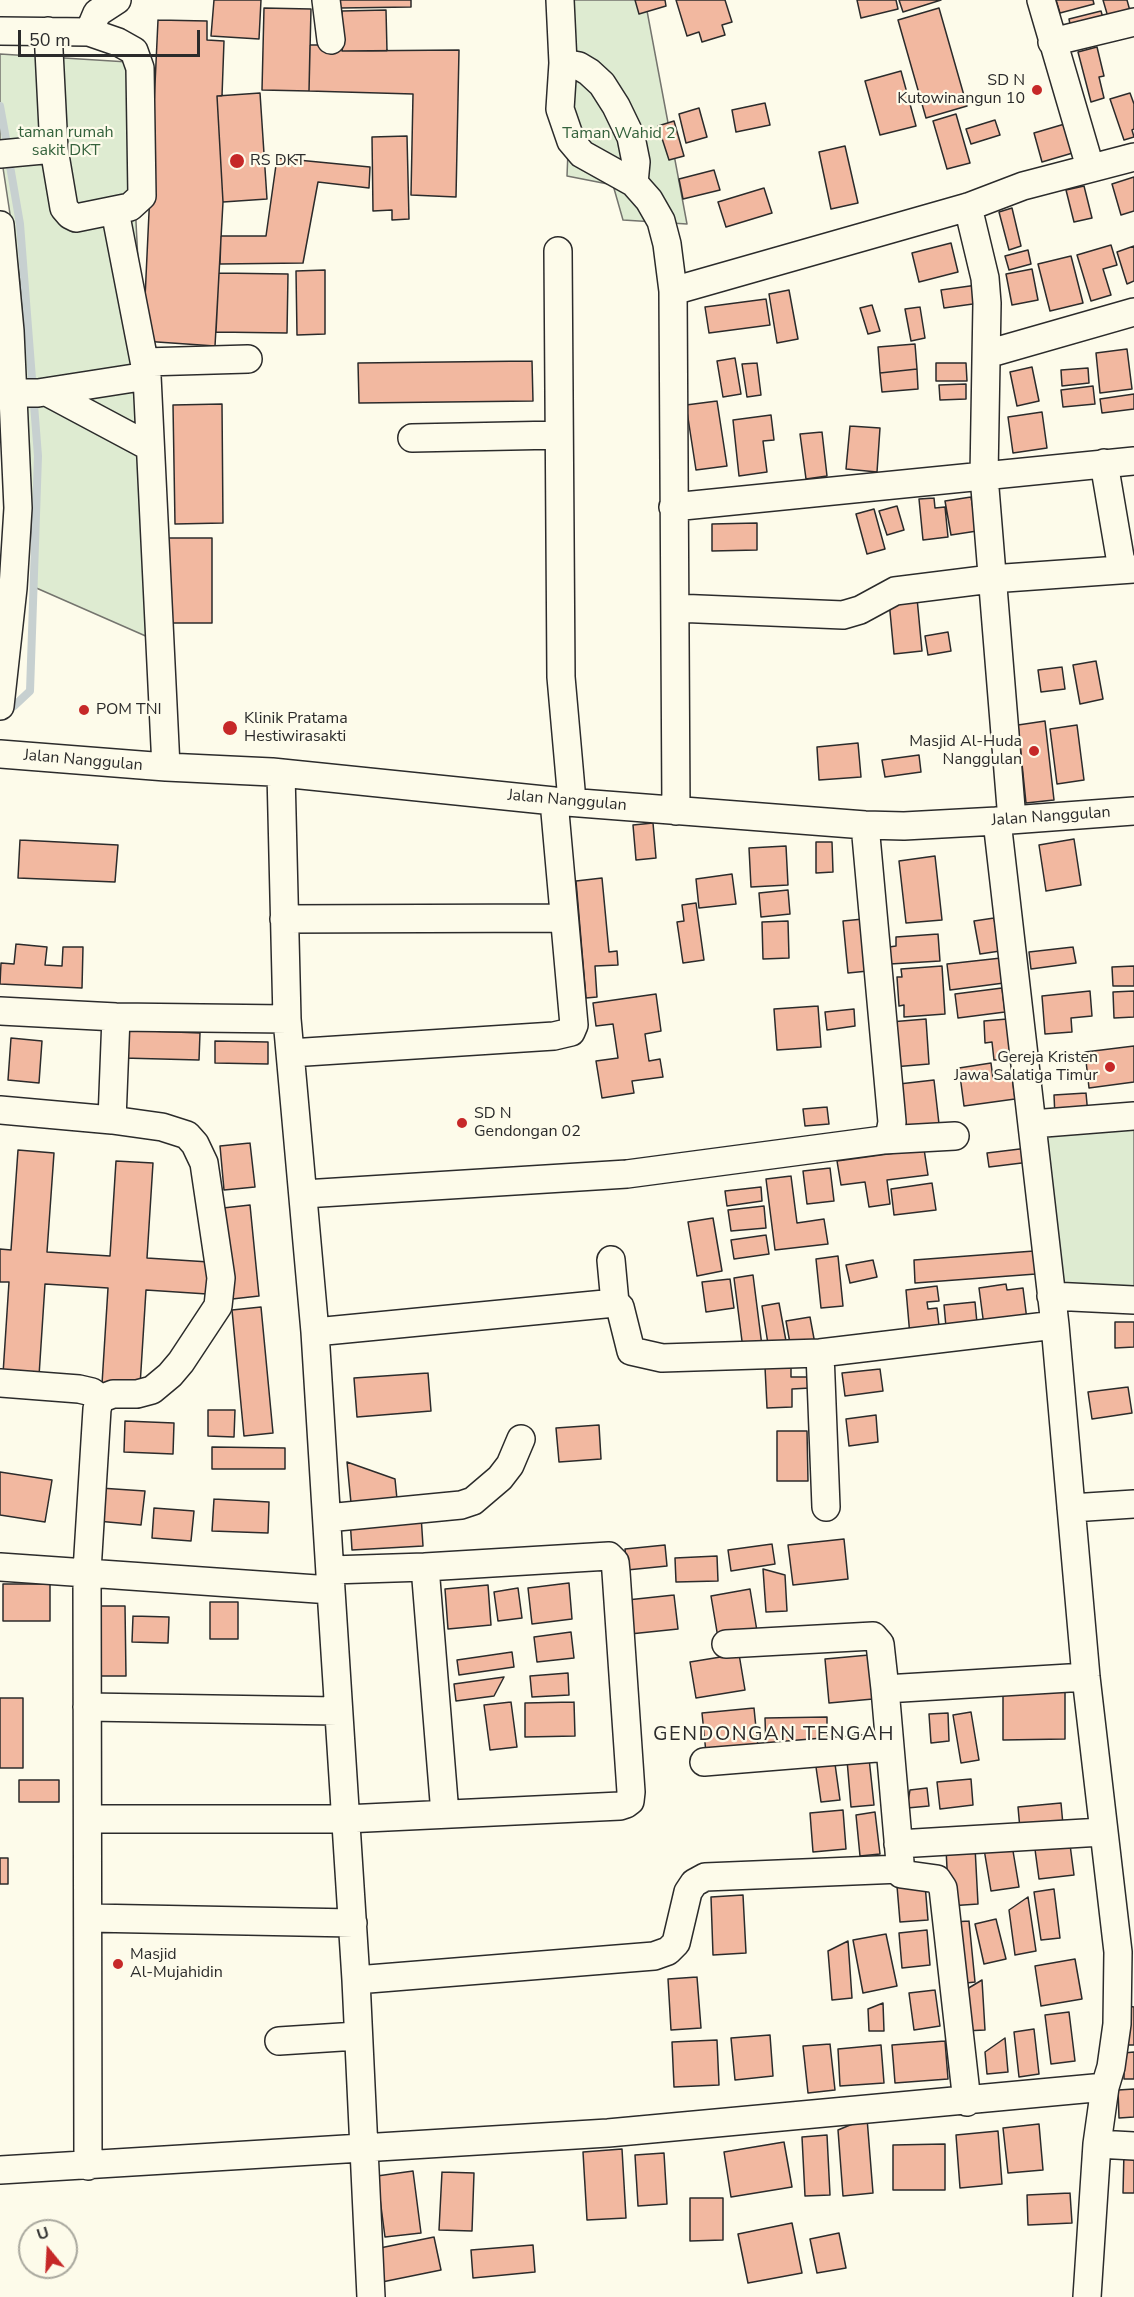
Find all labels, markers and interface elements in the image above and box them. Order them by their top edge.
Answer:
scale bar [21,18,202,56]
text: 50 m [29,28,71,52]
place label: SD N Kutowinangun 10 [897,71,1025,109]
marker: SD N Kutowinangun 10 [1030,83,1044,97]
park label: taman rumah sakit DKT [18,123,114,161]
park label: Taman Wahid 2 [562,124,676,144]
place label: RS DKT [250,151,306,171]
marker: RS DKT [228,152,246,170]
place label: POM TNI [96,700,162,720]
marker: POM TNI [77,703,91,717]
place label: Klinik Pratama Hestiwirasakti [244,709,348,747]
marker: Klinik Pratama Hestiwirasakti [221,719,239,737]
place label: Masjid Al-Huda Nanggulan [909,732,1022,770]
marker: Masjid Al-Huda Nanggulan [1027,744,1041,758]
street label: Jalan Nanggulan [23,746,143,776]
street label: Jalan Nanggulan [507,786,627,816]
street label: Jalan Nanggulan [991,803,1111,831]
place label: Gereja Kristen Jawa Salatiga Timur [954,1048,1098,1086]
marker: Gereja Kristen Jawa Salatiga Timur [1103,1060,1117,1074]
place label: SD N Gendongan 02 [474,1104,581,1142]
marker: SD N Gendongan 02 [455,1116,469,1130]
district label: GENDONGAN TENGAH [653,1723,895,1747]
place label: Masjid Al-Mujahidin [130,1945,223,1983]
marker: Masjid Al-Mujahidin [111,1957,125,1971]
north arrow [18,2219,78,2279]
text: U [34,2221,52,2246]

